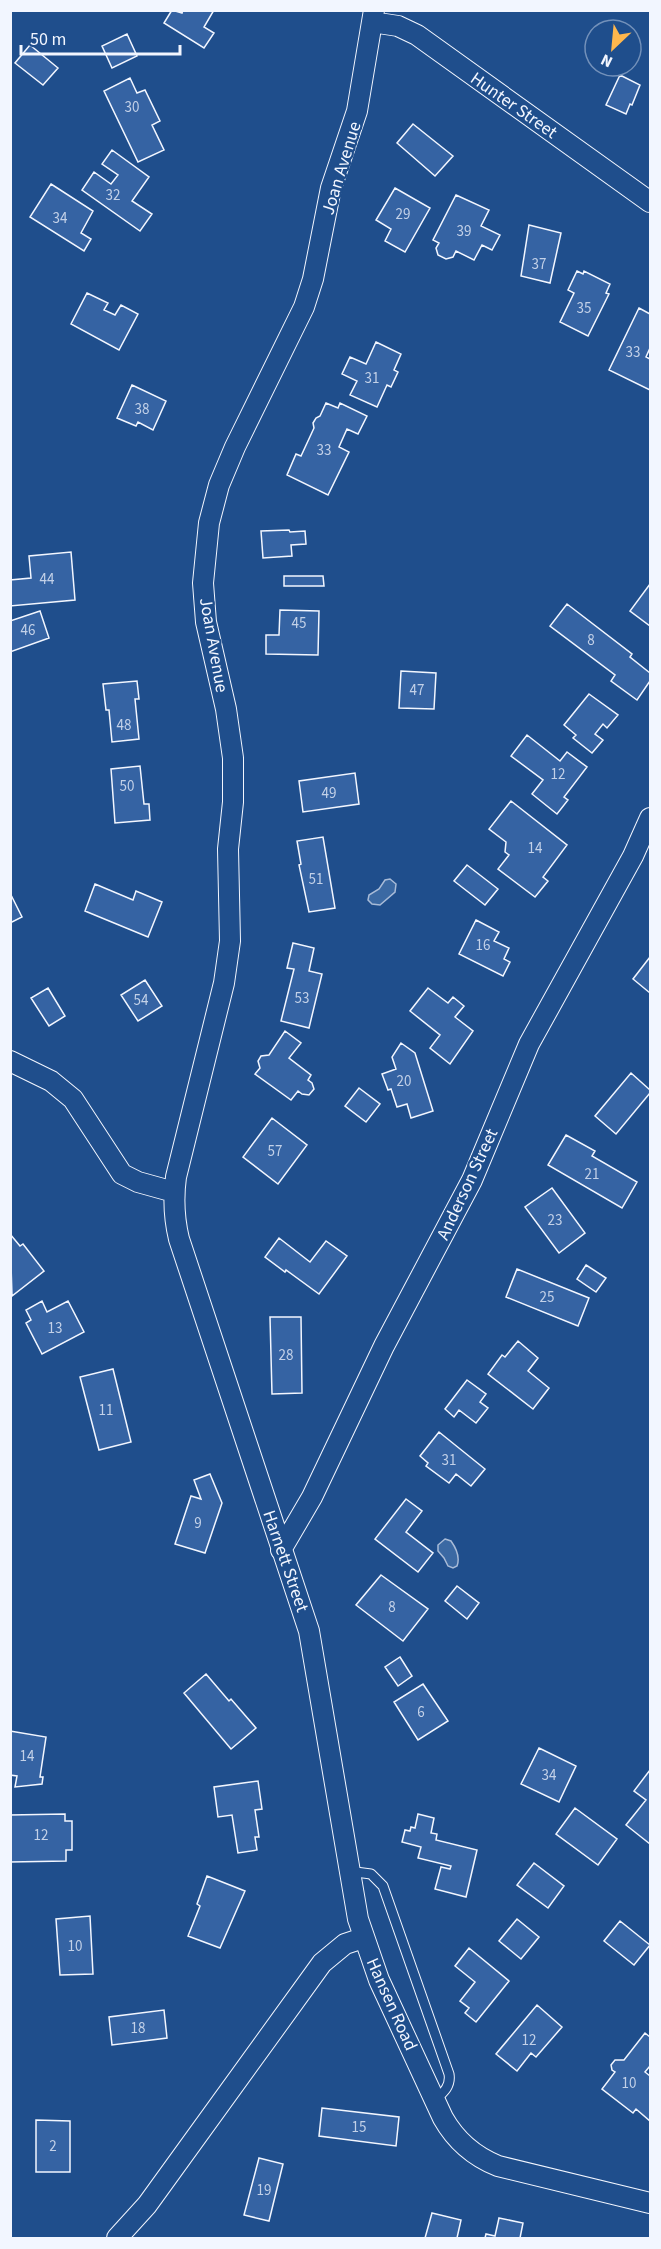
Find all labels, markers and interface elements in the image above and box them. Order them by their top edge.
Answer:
scale bar [21,18,180,56]
north arrow [583,18,643,78]
text: 50 m [30,27,66,52]
text: N [597,48,616,73]
street label: Hunter Street [465,66,562,145]
house number: 30 [125,97,139,118]
street label: Joan Avenue [315,118,368,218]
house number: 32 [106,185,120,206]
house number: 29 [396,204,410,225]
house number: 34 [53,208,68,229]
house number: 39 [457,221,471,242]
house number: 37 [532,254,546,275]
house number: 35 [577,298,591,319]
house number: 33 [626,342,640,363]
house number: 31 [365,368,379,389]
house number: 38 [135,399,149,420]
house number: 33 [317,440,331,461]
house number: 44 [40,569,55,590]
street label: Joan Avenue [193,596,234,695]
house number: 45 [292,613,306,634]
house number: 46 [21,620,35,641]
house number: 8 [587,630,595,651]
house number: 47 [410,680,424,701]
house number: 48 [117,715,131,736]
house number: 12 [551,764,565,785]
house number: 50 [120,776,134,797]
house number: 49 [322,783,336,804]
house number: 14 [528,838,543,859]
house number: 51 [309,869,323,890]
house number: 16 [476,935,490,956]
house number: 53 [295,988,309,1009]
house number: 54 [134,990,149,1011]
house number: 20 [397,1071,411,1092]
street label: Anderson Street [431,1124,504,1244]
house number: 57 [268,1141,282,1162]
house number: 21 [585,1164,599,1185]
house number: 23 [548,1210,562,1231]
house number: 25 [540,1287,554,1308]
house number: 13 [48,1318,62,1339]
house number: 28 [279,1345,293,1366]
house number: 11 [99,1400,113,1421]
house number: 31 [442,1450,456,1471]
street label: Harnett Street [256,1507,315,1615]
house number: 9 [194,1513,202,1534]
house number: 8 [388,1597,396,1618]
house number: 6 [417,1702,425,1723]
house number: 14 [20,1746,35,1767]
house number: 34 [542,1765,557,1786]
house number: 12 [34,1825,48,1846]
house number: 10 [68,1936,82,1957]
street label: Hansen Road [360,1954,423,2055]
house number: 18 [131,2018,145,2039]
house number: 12 [522,2030,536,2051]
house number: 10 [622,2073,636,2094]
house number: 15 [352,2117,366,2138]
house number: 2 [49,2136,57,2157]
house number: 19 [257,2180,271,2201]

